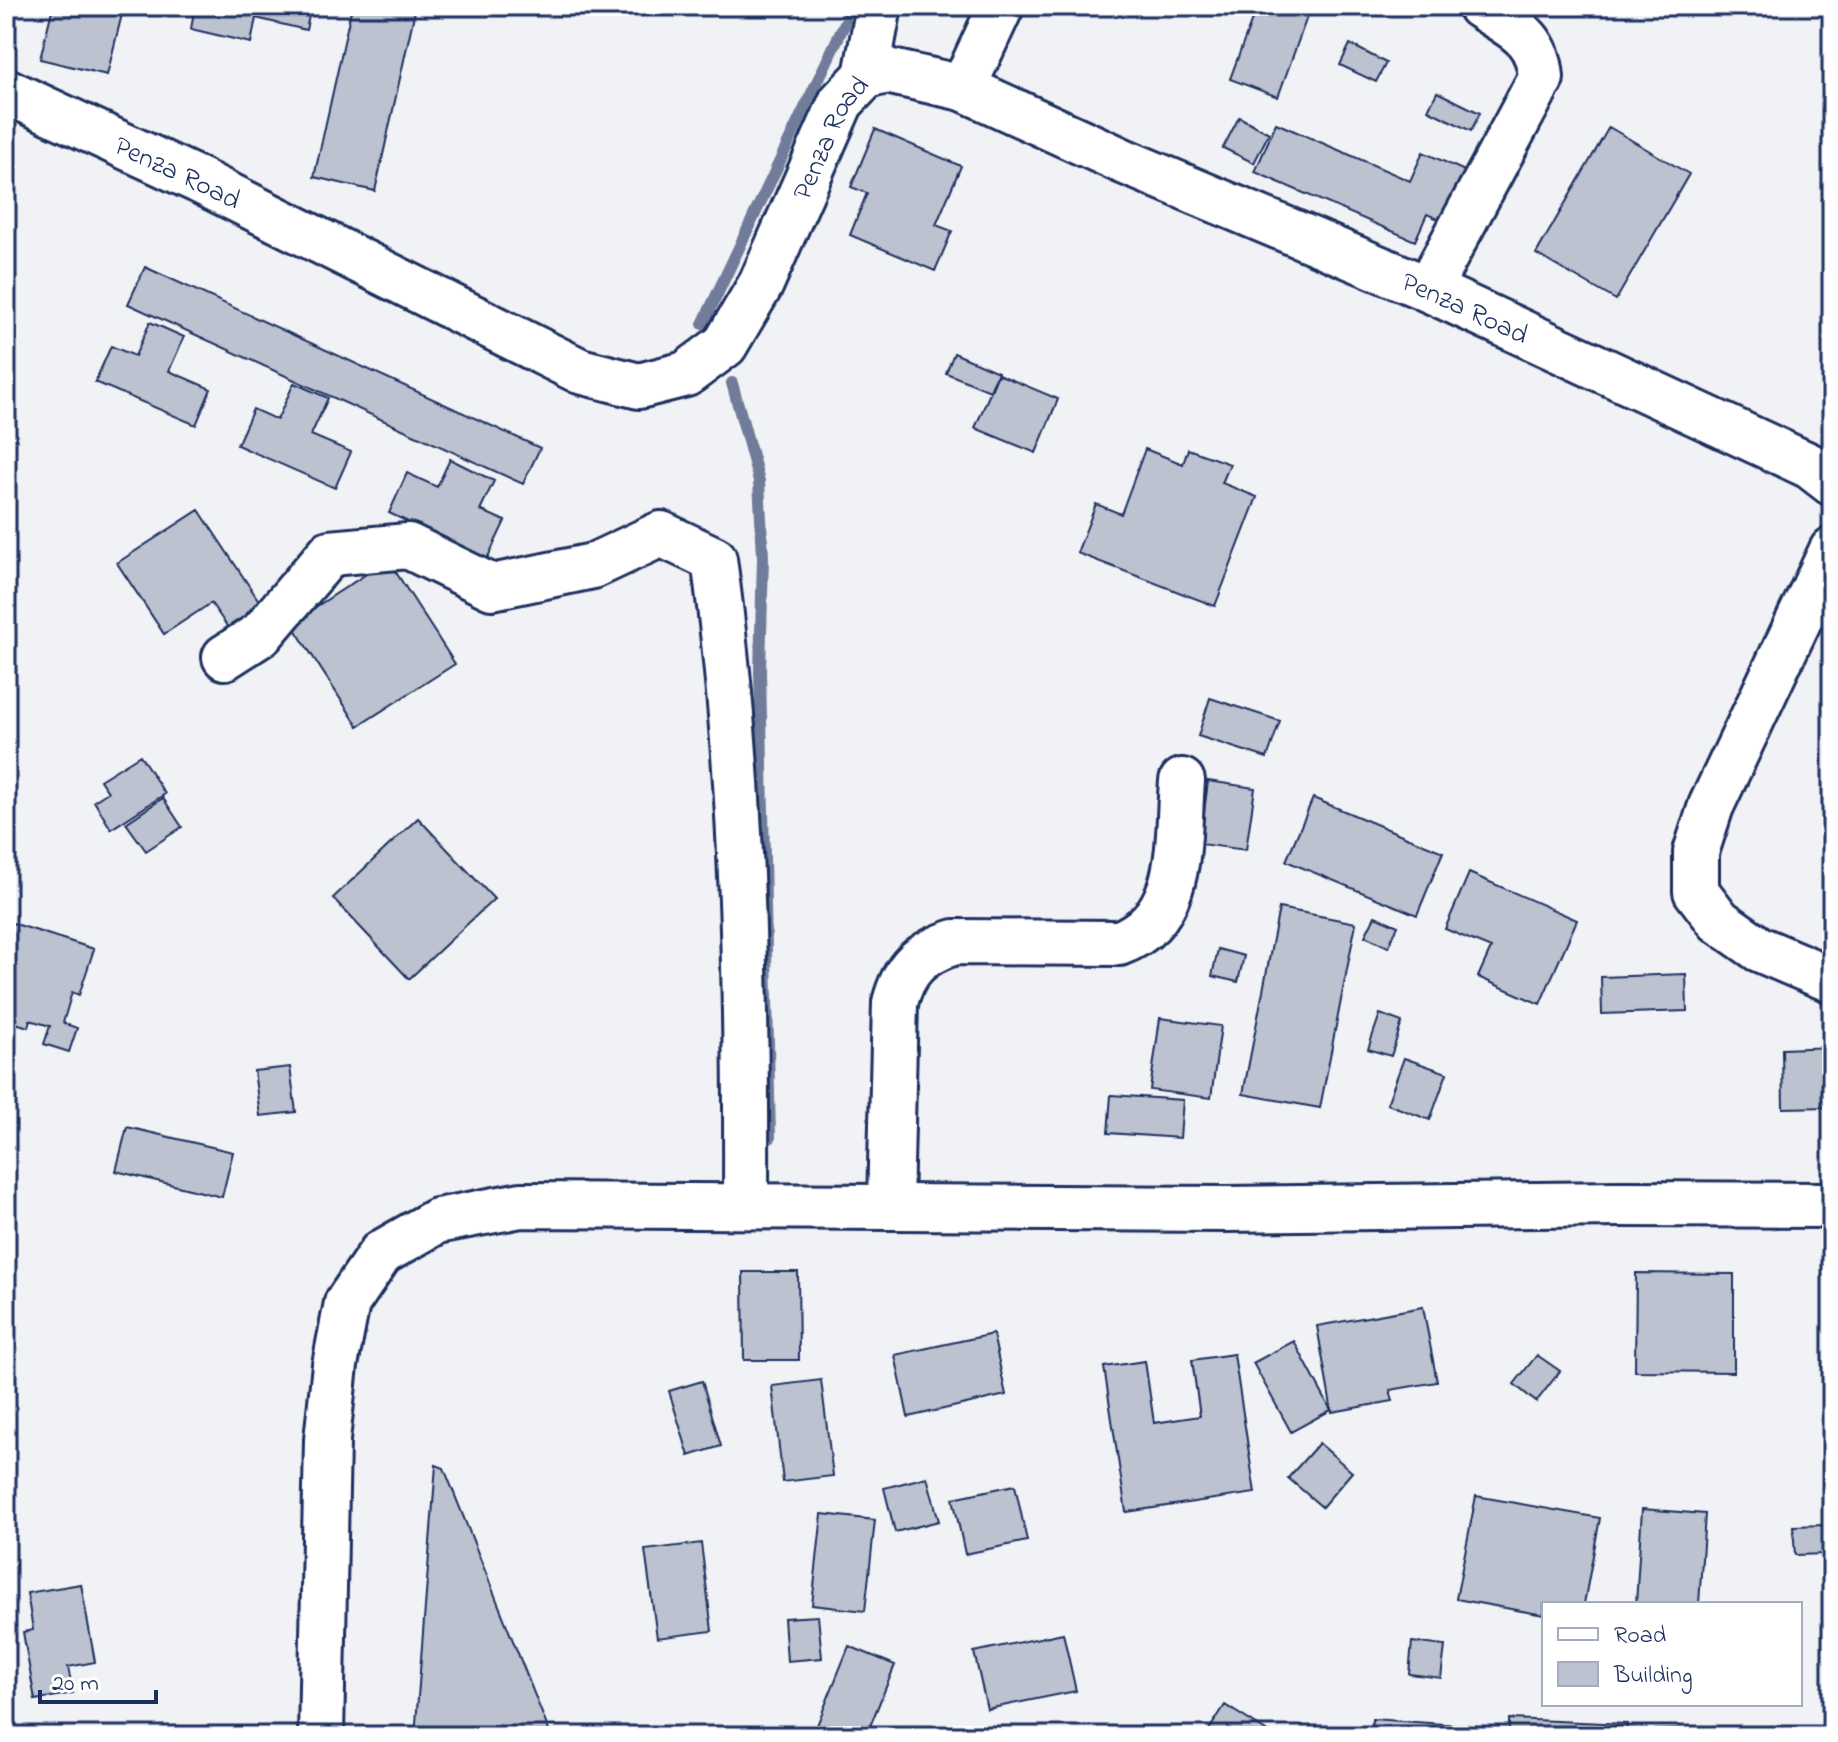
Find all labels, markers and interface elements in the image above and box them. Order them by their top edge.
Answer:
street label: Penza Road [784,67,880,207]
street label: Penza Road [107,127,247,222]
street label: Penza Road [1394,263,1535,357]
legend [1542,1602,1802,1706]
text: Road [1614,1619,1667,1654]
scale bar [40,1654,156,1704]
text: Building [1613,1659,1693,1694]
text: 20 m [52,1667,99,1702]

